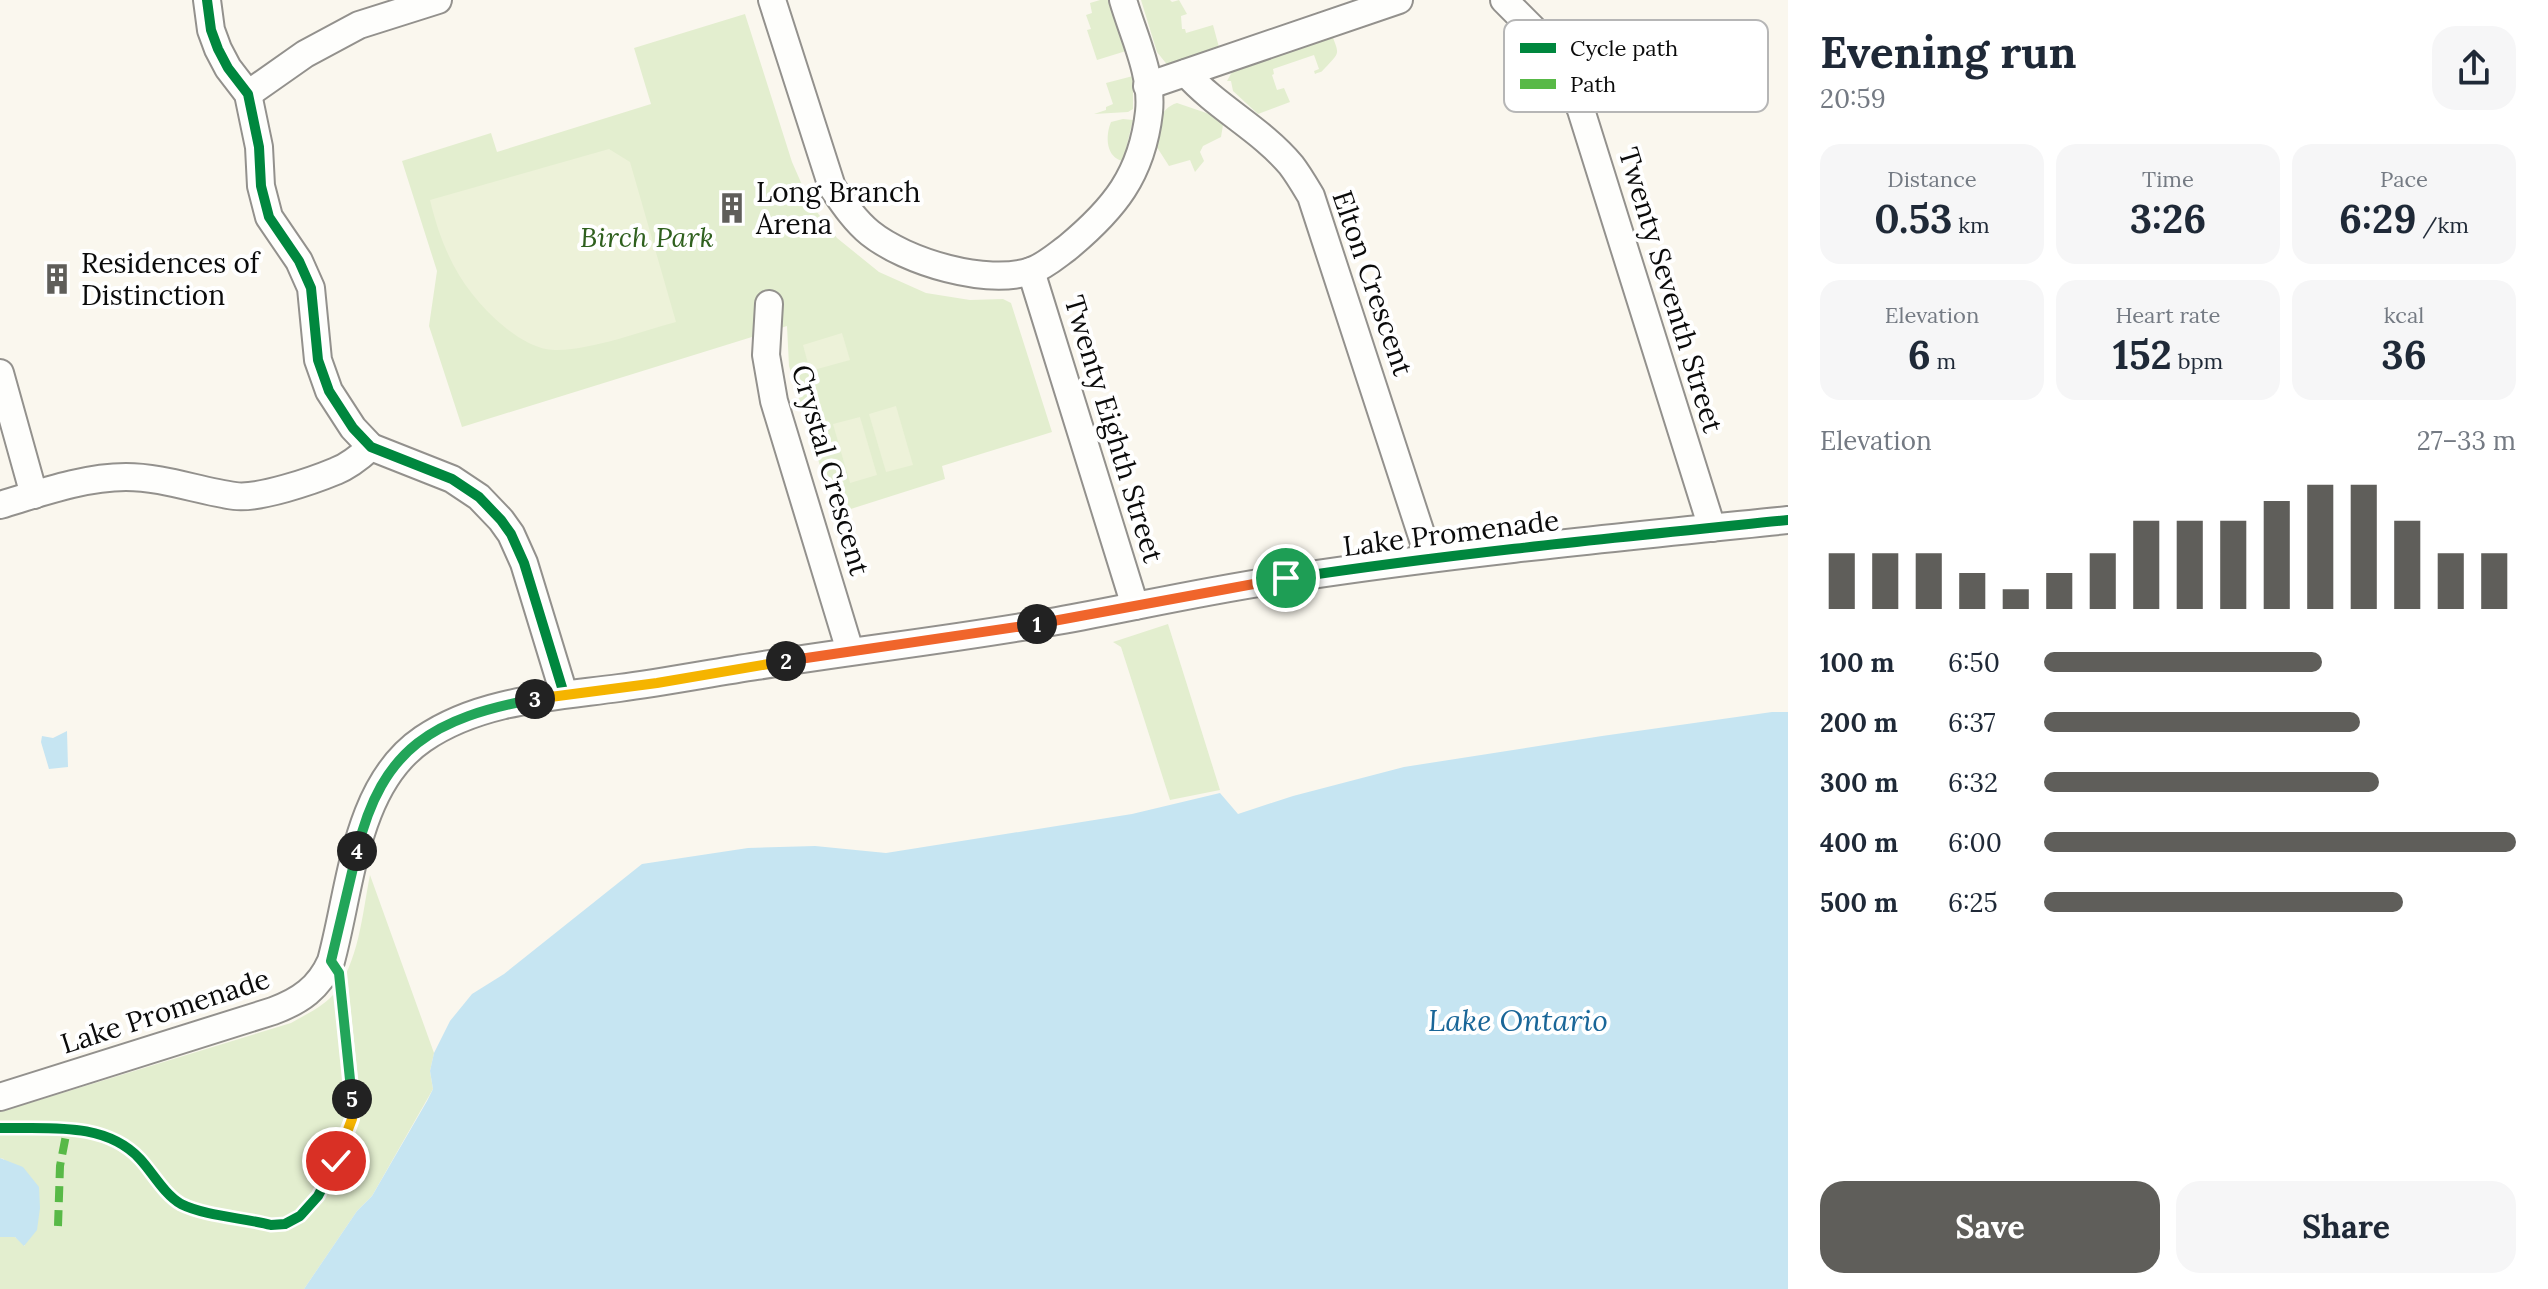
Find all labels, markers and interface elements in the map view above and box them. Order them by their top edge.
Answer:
legend [1504,20,1768,112]
text: Evening run [1820,24,2077,80]
button: share [2432,26,2516,110]
text: Cycle path [1570,34,1678,62]
text: Path [1570,70,1616,98]
text: 20:59 [1820,82,1886,115]
street label: Twenty Seventh Street [1610,143,1732,437]
text: Distance [1887,165,1977,193]
text: Time [2142,165,2194,193]
text: Pace [2380,165,2428,193]
place label: Long Branch Arena [755,174,921,242]
street label: Elton Crescent [1324,186,1422,381]
building icon: Long Branch Arena [715,191,749,225]
text: 0.53 [1874,193,1952,244]
text: 3:26 [2130,193,2206,244]
text: 6:29 [2339,193,2416,244]
text: km [1952,211,1990,239]
text: /km [2416,211,2469,239]
park label: Birch Park [580,219,714,255]
place label: Residences of Distinction [81,245,262,313]
building icon: Residences of Distinction [40,262,74,296]
street label: Twenty Eighth Street [1056,291,1172,567]
text: Elevation [1885,301,1979,329]
text: Heart rate [2116,301,2220,329]
text: kcal [2384,301,2424,329]
text: 6 [1908,329,1931,380]
text: 152 [2113,329,2172,380]
text: 36 [2381,329,2427,380]
text: m [1931,347,1956,375]
text: bpm [2172,347,2223,375]
street label: Crystal Crescent [784,361,878,580]
text: Elevation [1820,424,1932,457]
text: 27–33 m [2417,424,2516,457]
street label: Lake Promenade [1341,502,1561,564]
pin [1252,544,1320,612]
icon: arrive [1264,556,1308,600]
pin: 1 [1017,604,1057,644]
text: 1 [1033,610,1041,638]
pin: 2 [766,641,806,681]
text: 100 m [1820,646,1894,679]
text: 6:50 [1948,646,2000,679]
text: 2 [780,647,792,675]
pin: 3 [515,679,555,719]
text: 3 [529,685,541,713]
text: 200 m [1820,706,1898,739]
text: 6:37 [1948,706,1995,739]
text: 300 m [1820,766,1898,799]
text: 6:32 [1948,766,1998,799]
text: 400 m [1820,826,1898,859]
text: 6:00 [1948,826,2002,859]
pin: 4 [337,831,377,871]
text: 4 [351,837,363,865]
text: 500 m [1820,886,1898,919]
text: 6:25 [1948,886,1998,919]
street label: Lake Promenade [56,960,274,1062]
water label: Lake Ontario [1428,1001,1608,1039]
pin: 5 [332,1079,372,1119]
text: 5 [346,1085,358,1113]
pin [302,1127,370,1195]
icon: check [314,1139,358,1183]
button: Save [1820,1181,2160,1273]
button: Share [2176,1181,2516,1273]

